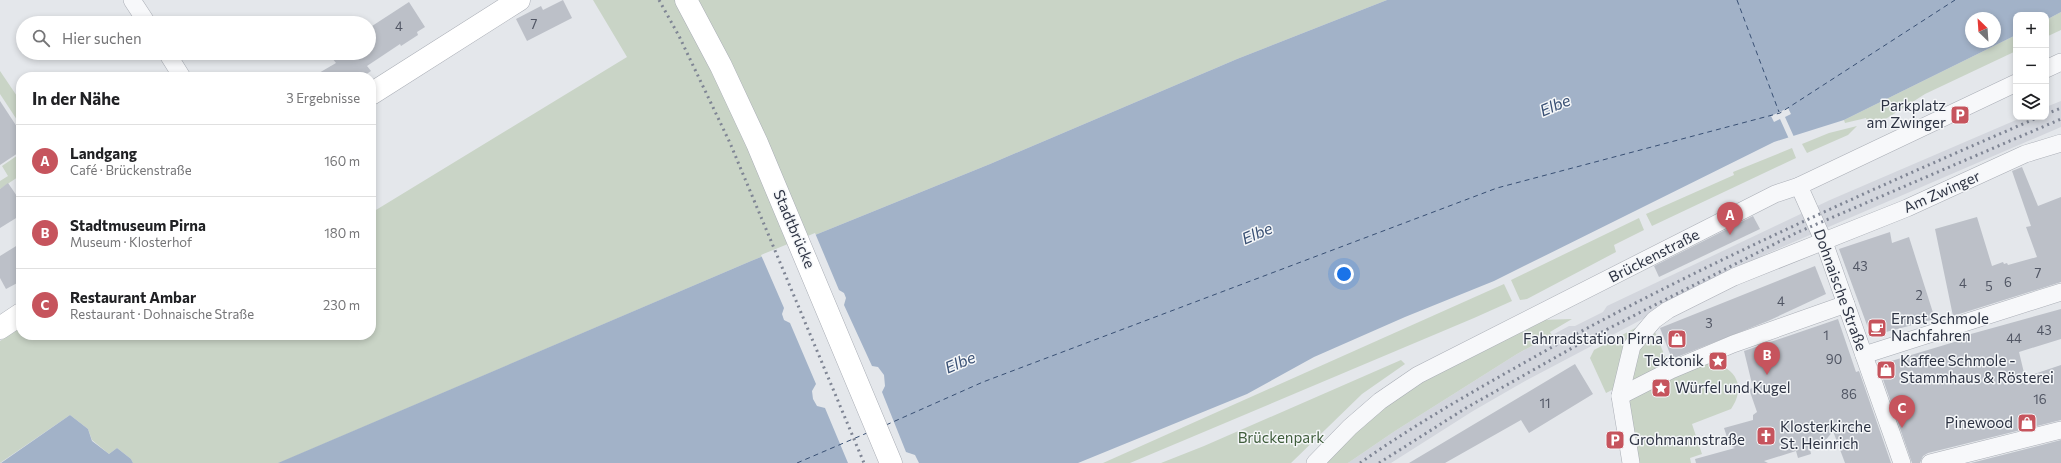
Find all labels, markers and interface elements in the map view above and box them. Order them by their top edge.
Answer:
north arrow [1965,12,2001,48]
map controls [2013,12,2049,120]
button: + [2013,12,2049,48]
search box [16,16,376,60]
house number: 7 [531,16,538,32]
house number: 4 [395,18,403,34]
icon: search [30,27,52,49]
text: Hier suchen [62,29,142,47]
button: − [2013,48,2049,84]
button: layers [2013,84,2049,120]
text: In der Nähe [32,88,120,109]
water label: Elbe [1537,89,1574,119]
text: 3 Ergebnisse [286,90,360,106]
place label: Parkplatz am Zwinger [1866,96,1946,131]
parking icon: Parkplatz am Zwinger [1949,104,1971,126]
text: Landgang [70,144,137,162]
text: A [40,153,50,169]
text: 160 m [324,153,360,169]
text: Café · Brückenstraße [70,162,192,178]
street label: Am Zwinger [1900,166,1983,216]
street label: Stadtbrücke [770,187,820,271]
pin: A [1717,202,1743,235]
text: Stadtmuseum Pirna [70,216,206,234]
water label: Elbe [1239,217,1276,247]
street label: Brückenstraße [1605,224,1702,286]
text: B [41,225,49,241]
text: 180 m [324,225,360,241]
street label: Dohnaische Straße [1811,226,1871,353]
text: Museum · Klosterhof [70,234,192,250]
house number: 43 [1852,258,1868,274]
your location [1334,264,1354,284]
house number: 7 [2035,265,2042,281]
house number: 6 [2004,274,2012,290]
house number: 4 [1959,275,1967,291]
house number: 5 [1985,278,1993,294]
house number: 2 [1915,287,1923,303]
text: Restaurant Ambar [70,288,196,306]
house number: 4 [1777,293,1785,309]
text: C [41,297,49,313]
text: 230 m [323,297,360,313]
text: Restaurant · Dohnaische Straße [70,306,254,322]
place label: Ernst Schmole Nachfahren [1891,309,1989,344]
house number: 3 [1705,315,1713,331]
cafe icon: Ernst Schmole Nachfahren [1866,317,1888,339]
house number: 43 [2036,322,2052,338]
house number: 1 [1823,327,1829,343]
shop icon: Fahrradstation Pirna [1666,328,1688,350]
place label: Fahrradstation Pirna [1523,329,1663,347]
house number: 44 [2006,330,2022,346]
pin: B [1754,342,1780,375]
water label: Elbe [942,346,979,376]
place icon: Tektonik [1707,350,1729,372]
place label: Tektonik [1644,351,1704,369]
house number: 90 [1826,351,1842,367]
place label: Kaffee Schmole - Stammhaus & Rösterei [1900,351,2054,386]
shop icon: Kaffee Schmole - Stammhaus & Rösterei [1875,359,1897,381]
place icon: Würfel und Kugel [1650,377,1672,399]
place label: Würfel und Kugel [1675,378,1791,396]
house number: 86 [1841,386,1857,402]
house number: 16 [2033,391,2047,407]
house number: 11 [1539,395,1551,411]
pin: C [1889,395,1915,428]
shop icon: Pinewood [2016,412,2038,434]
place label: Pinewood [1945,413,2013,431]
place label: Klosterkirche St. Heinrich [1780,417,1871,452]
church icon: Klosterkirche St. Heinrich [1755,425,1777,447]
park label: Brückenpark [1238,428,1324,446]
parking icon: Grohmannstraße [1604,429,1626,451]
place label: Grohmannstraße [1629,430,1745,448]

